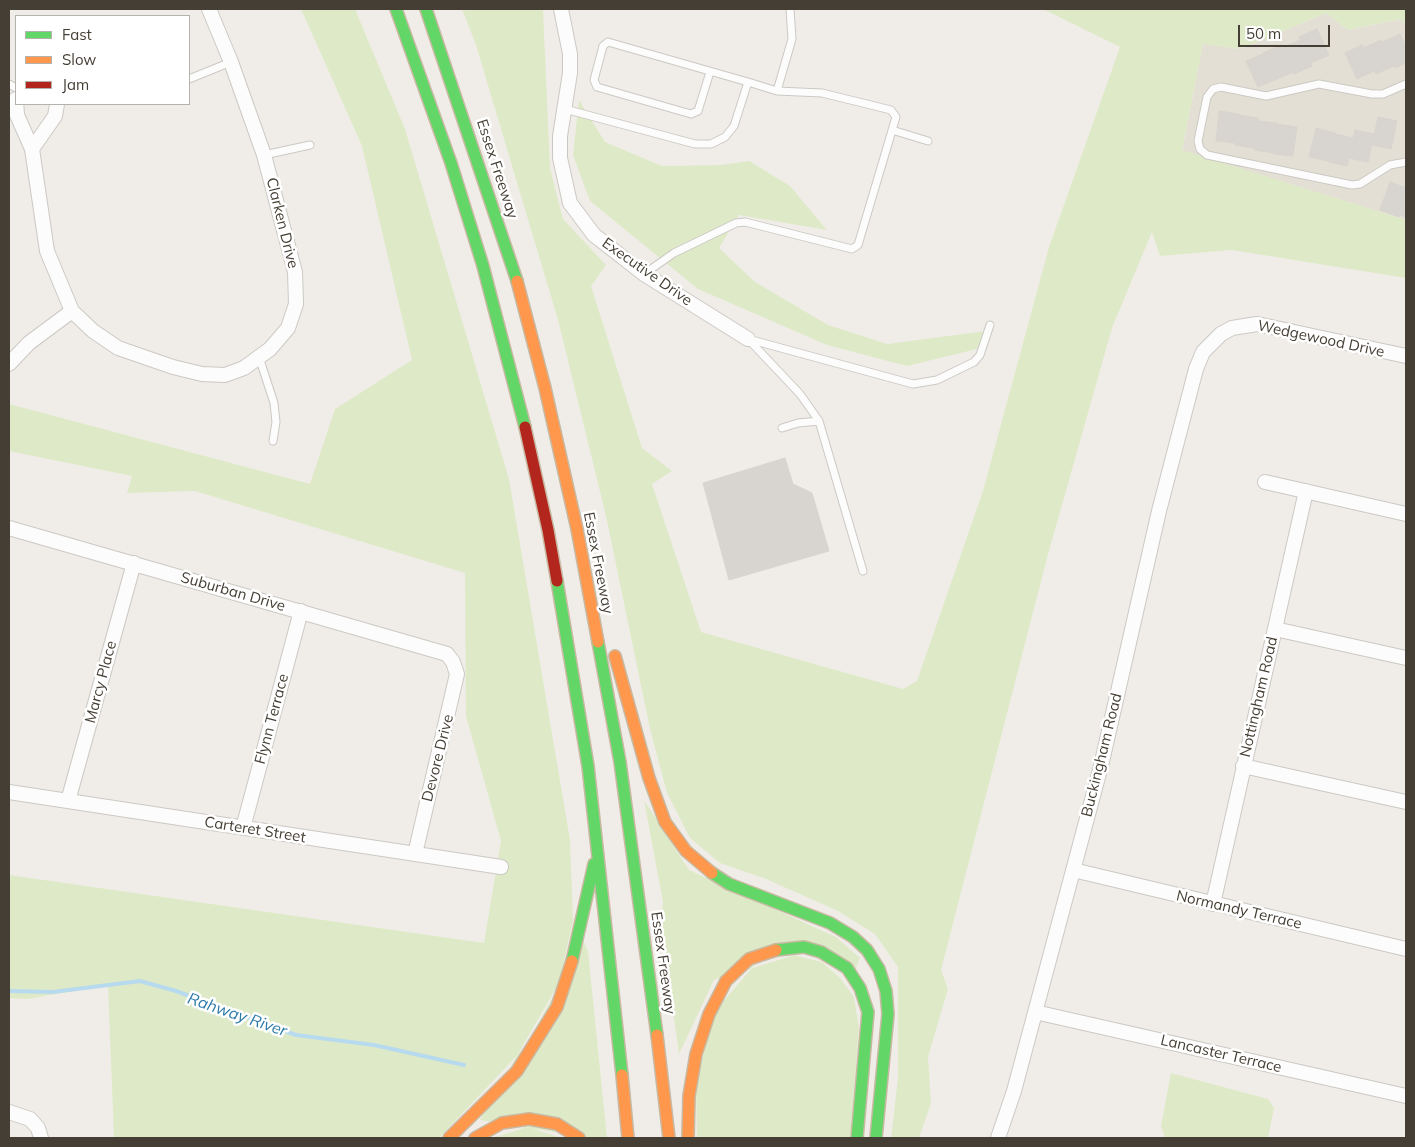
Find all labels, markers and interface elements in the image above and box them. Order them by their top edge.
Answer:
legend [15,15,190,105]
scale bar [1240,15,1332,47]
text: 50 m [1246,24,1281,43]
text: Fast [62,25,92,44]
text: Slow [62,50,96,69]
text: Jam [62,75,89,94]
street label: Essex Freeway [472,117,522,221]
street label: Clarken Drive [262,176,302,270]
street label: Executive Drive [598,234,696,310]
street label: Wedgewood Drive [1256,317,1386,361]
street label: Essex Freeway [579,511,617,615]
street label: Suburban Drive [179,568,287,616]
street label: Nottingham Road [1236,635,1282,759]
street label: Marcy Place [81,639,121,725]
street label: Flynn Terrace [251,672,293,766]
street label: Buckingham Road [1078,691,1126,819]
street label: Devore Drive [418,712,458,804]
street label: Carteret Street [203,813,307,847]
street label: Normandy Terrace [1174,887,1304,933]
street label: Essex Freeway [647,911,679,1015]
water label: Rahway River [185,989,289,1041]
street label: Lancaster Terrace [1159,1031,1283,1077]

